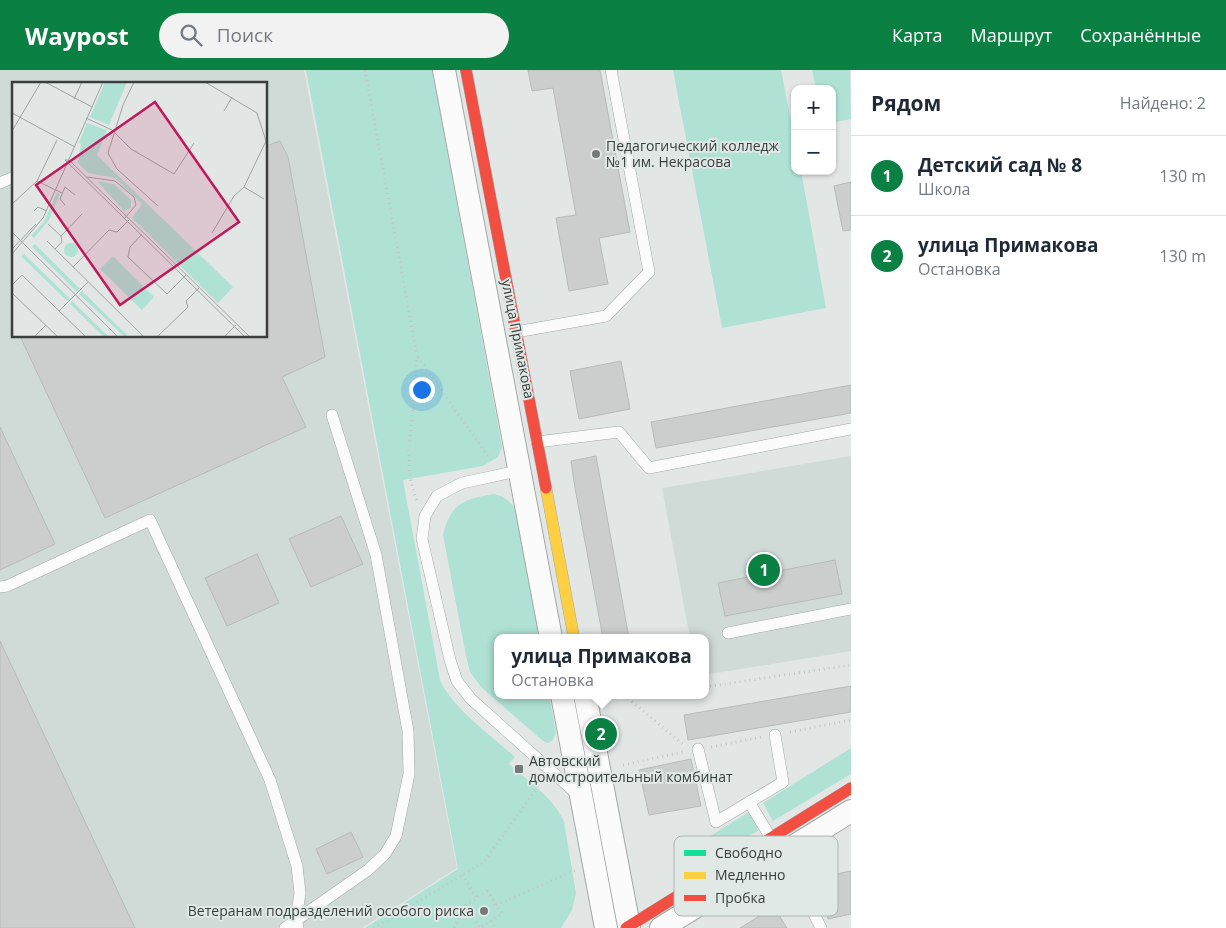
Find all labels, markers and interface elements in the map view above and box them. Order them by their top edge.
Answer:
search box [159,13,509,58]
text: Waypost [25,19,129,52]
icon: search [177,21,205,49]
text: Поиск [217,22,273,48]
text: Карта [892,23,942,47]
text: Маршрут [970,23,1052,47]
text: Сохранённые [1080,23,1201,47]
inset map [12,82,268,338]
map controls [791,85,836,175]
button: + [791,85,836,130]
text: Рядом [871,89,941,117]
text: Найдено: 2 [1120,92,1206,114]
button: − [791,130,836,175]
place label: Педагогический колледж №1 им. Некрасова [606,136,780,171]
marker: Педагогический колледж №1 им. Некрасова [590,148,602,160]
text: Детский сад № 8 [918,152,1082,178]
text: 1 [882,165,892,187]
text: 130 m [1160,165,1206,187]
text: Школа [918,178,970,200]
text: улица Примакова [918,232,1099,258]
text: 2 [882,245,892,267]
text: 130 m [1160,245,1206,267]
text: Остановка [918,258,1001,280]
street label: улица Примакова [498,278,539,400]
your location [409,377,435,403]
pin: 1 [748,551,780,589]
popup [494,634,709,699]
text: улица Примакова [511,643,692,669]
text: Остановка [511,669,594,691]
pin: 2 [585,715,617,753]
place label: Автовский домостроительный комбинат [529,751,733,786]
marker: Автовский домостроительный комбинат [513,763,525,775]
legend [674,836,838,916]
text: Свободно [715,843,782,862]
text: Медленно [715,865,786,884]
text: Пробка [715,888,766,907]
place label: Ветеранам подразделений особого риска [188,901,474,920]
marker: Ветеранам подразделений особого риска [478,905,490,917]

